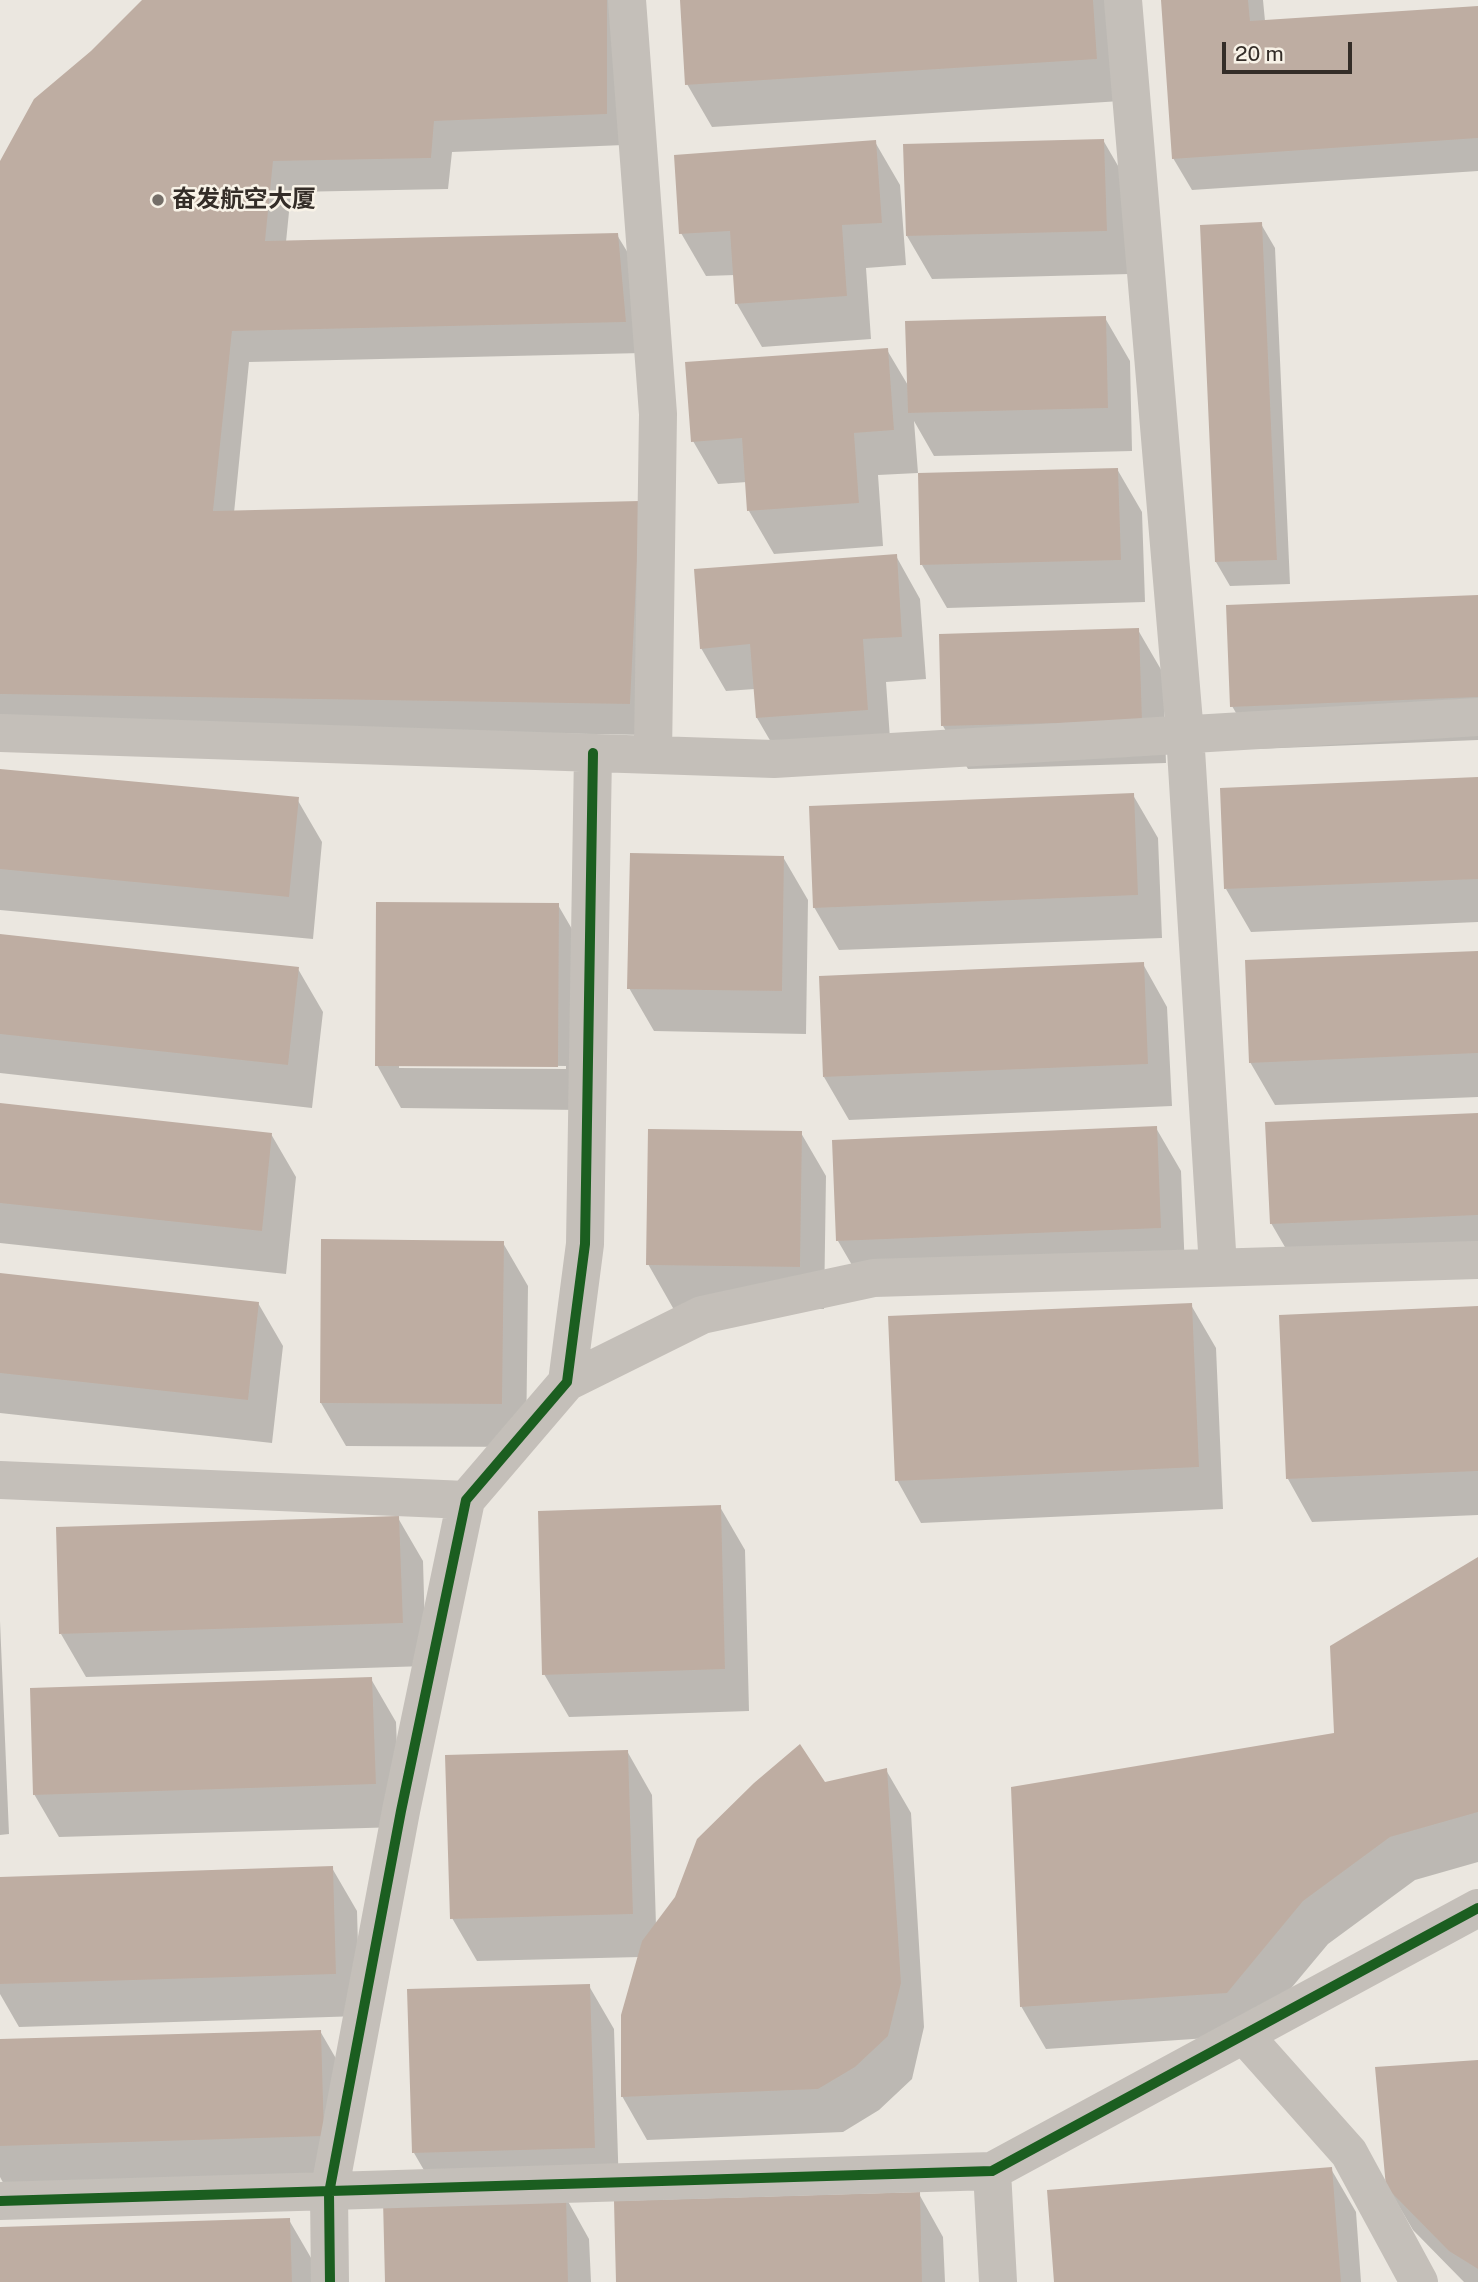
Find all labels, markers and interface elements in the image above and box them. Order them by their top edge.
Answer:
scale bar [1226,28,1356,72]
text: 20 m [1235,41,1284,66]
place label: 奋发航空大厦 [172,186,316,214]
marker: 奋发航空大厦 [150,192,166,208]

